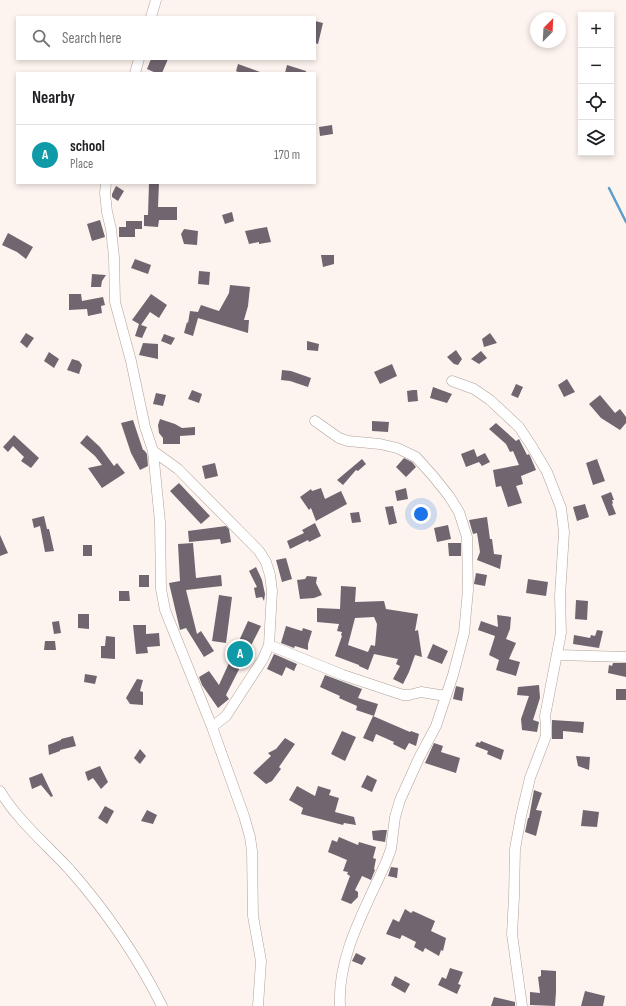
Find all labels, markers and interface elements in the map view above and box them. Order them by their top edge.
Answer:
north arrow [530,12,566,48]
map controls [578,12,614,156]
button: + [578,12,614,48]
search box [16,16,316,60]
icon: search [30,27,52,49]
text: Search here [62,29,122,48]
button: − [578,48,614,84]
button: locate [578,84,614,120]
text: Nearby [32,88,75,108]
button: layers [578,120,614,156]
text: school [70,137,105,156]
text: A [42,147,48,163]
text: 170 m [274,147,300,163]
text: Place [70,156,93,172]
your location [411,504,431,524]
pin: A [227,639,253,669]

